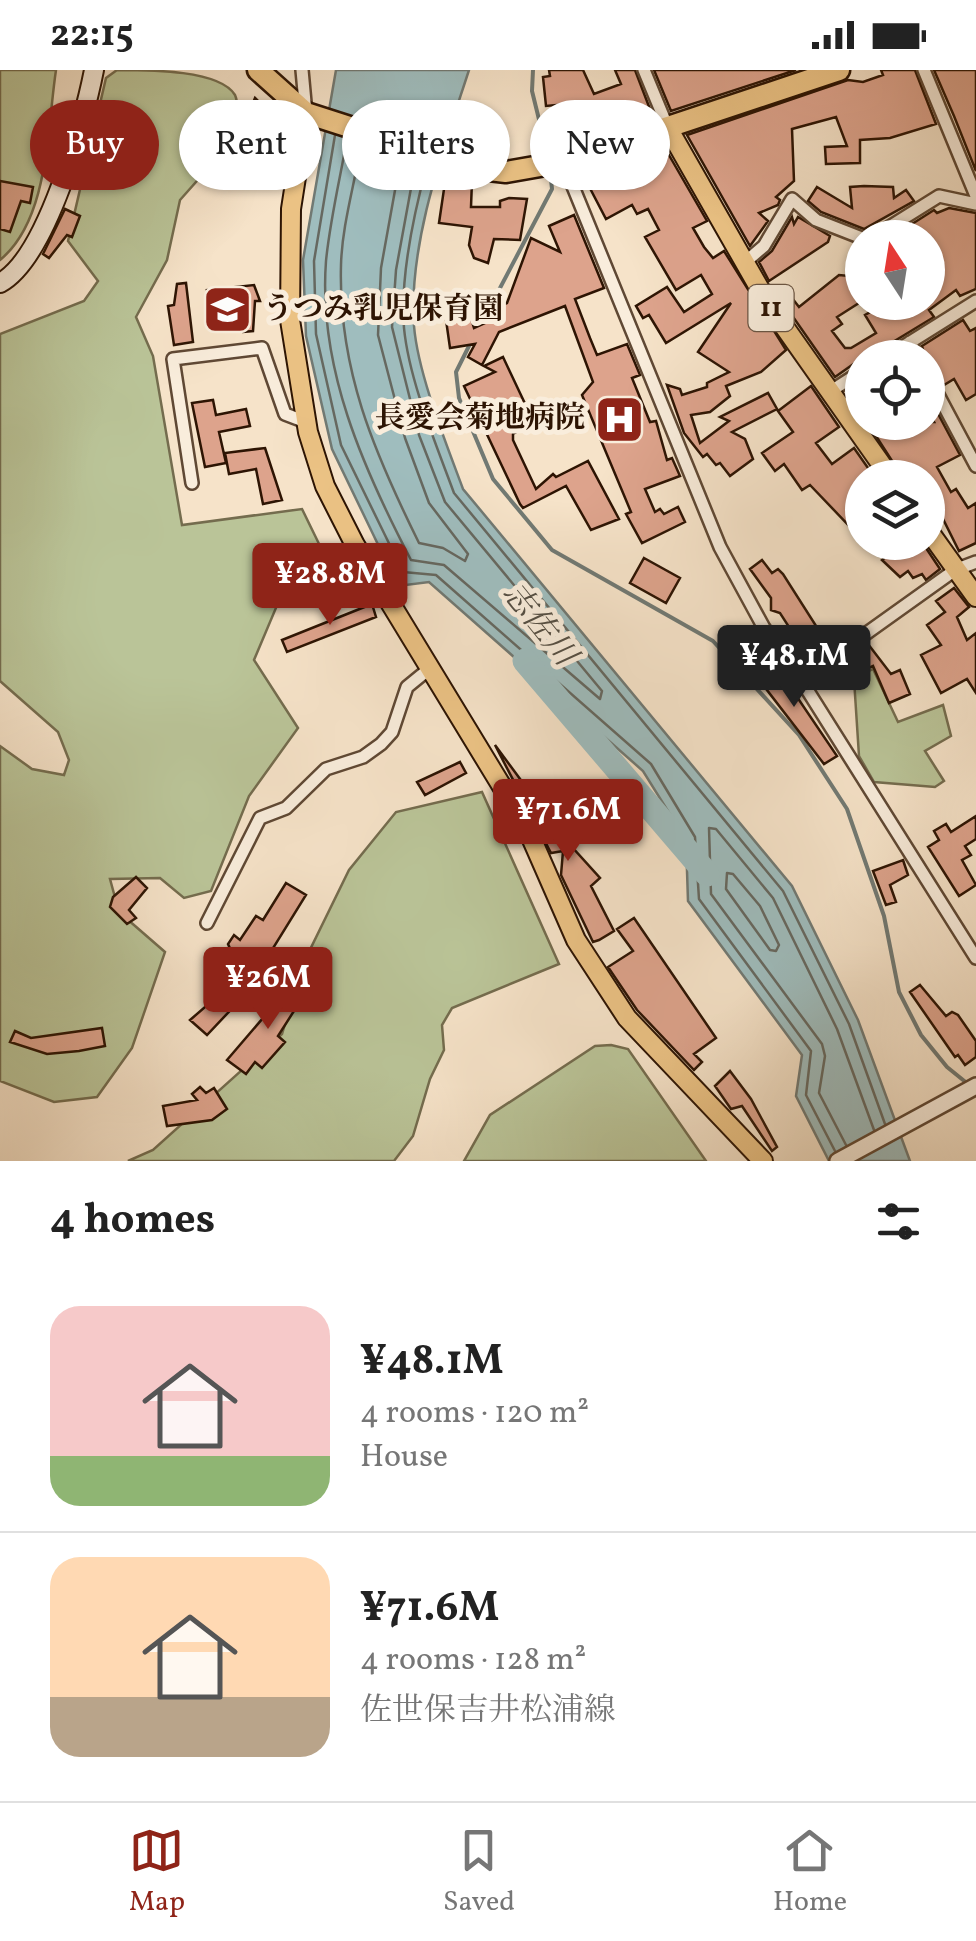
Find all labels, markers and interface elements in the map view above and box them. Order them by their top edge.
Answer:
text: 22:15 [50,9,134,62]
chip: Buy [30,100,159,190]
chip: Rent [179,100,322,190]
chip: Filters [342,100,510,190]
chip: New [530,100,670,190]
north arrow [845,220,945,320]
map controls [845,220,945,560]
school or university icon: うつみ乳児保育園 [202,284,254,336]
road number: 11 [748,285,794,331]
place label: うつみ乳児保育園 [263,289,503,331]
button: locate [845,340,945,440]
hospital icon: 長愛会菊地病院 [594,393,646,445]
place label: 長愛会菊地病院 [375,398,585,440]
button: layers [845,460,945,560]
pin: ¥28.8M [249,543,411,628]
text: ¥28.8M [274,553,386,597]
water label: 志佐川 [491,574,587,678]
pin: ¥48.1M [713,625,875,710]
text: ¥48.1M [739,635,849,679]
pin: ¥71.6M [487,779,649,864]
text: ¥71.6M [515,789,621,833]
pin: ¥26M [209,947,327,1032]
text: ¥26M [225,957,311,1001]
text: 4 homes [50,1192,215,1251]
icon: filters [871,1194,926,1249]
text: ¥48.1M [360,1333,503,1392]
icon: home [130,1346,250,1466]
text: 4 rooms · 120 m² [360,1392,589,1436]
text: House [360,1436,448,1480]
text: ¥71.6M [360,1580,499,1639]
icon: home [130,1597,250,1717]
text: 4 rooms · 128 m² [360,1639,586,1683]
text: 佐世保吉井松浦線 [360,1690,616,1734]
tab: Map [129,1823,185,1922]
tab: Saved [443,1823,515,1922]
tab: Home [773,1823,847,1922]

